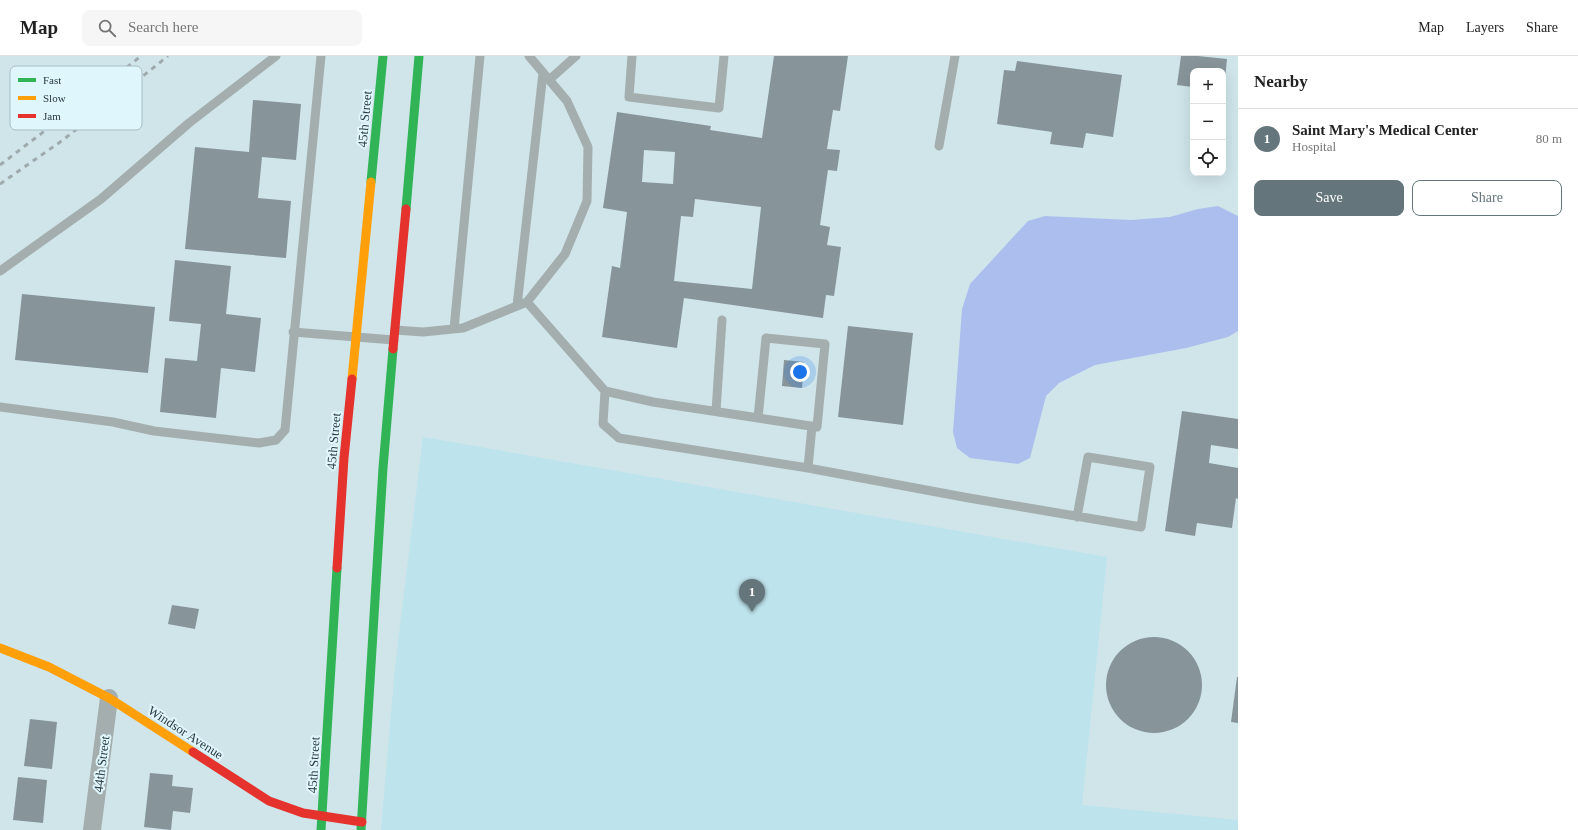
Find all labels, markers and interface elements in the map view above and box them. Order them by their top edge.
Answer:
search box [82,10,362,46]
text: Map [20,17,58,38]
icon: search [96,17,118,39]
text: Search here [128,19,198,35]
text: Map [1418,20,1444,35]
text: Layers [1466,20,1504,35]
text: Share [1526,20,1558,35]
legend [10,66,142,130]
map controls [1190,68,1226,176]
button: + [1190,68,1226,104]
text: Nearby [1254,72,1308,91]
text: Fast [43,74,61,86]
street label: 45th Street [355,90,374,148]
text: Slow [43,92,66,104]
button: − [1190,104,1226,140]
text: Jam [43,110,61,122]
text: Saint Mary's Medical Center [1292,122,1478,138]
text: 1 [1264,131,1270,146]
text: 80 m [1536,131,1562,146]
text: Hospital [1292,139,1336,154]
button: locate [1190,140,1226,176]
button: Save [1254,180,1404,216]
button: Share [1412,180,1562,216]
your location [790,362,810,382]
street label: 45th Street [324,412,343,470]
pin: 1 [739,579,765,612]
street label: Windsor Avenue [145,703,226,762]
street label: 44th Street [91,735,112,793]
street label: 45th Street [305,736,322,794]

